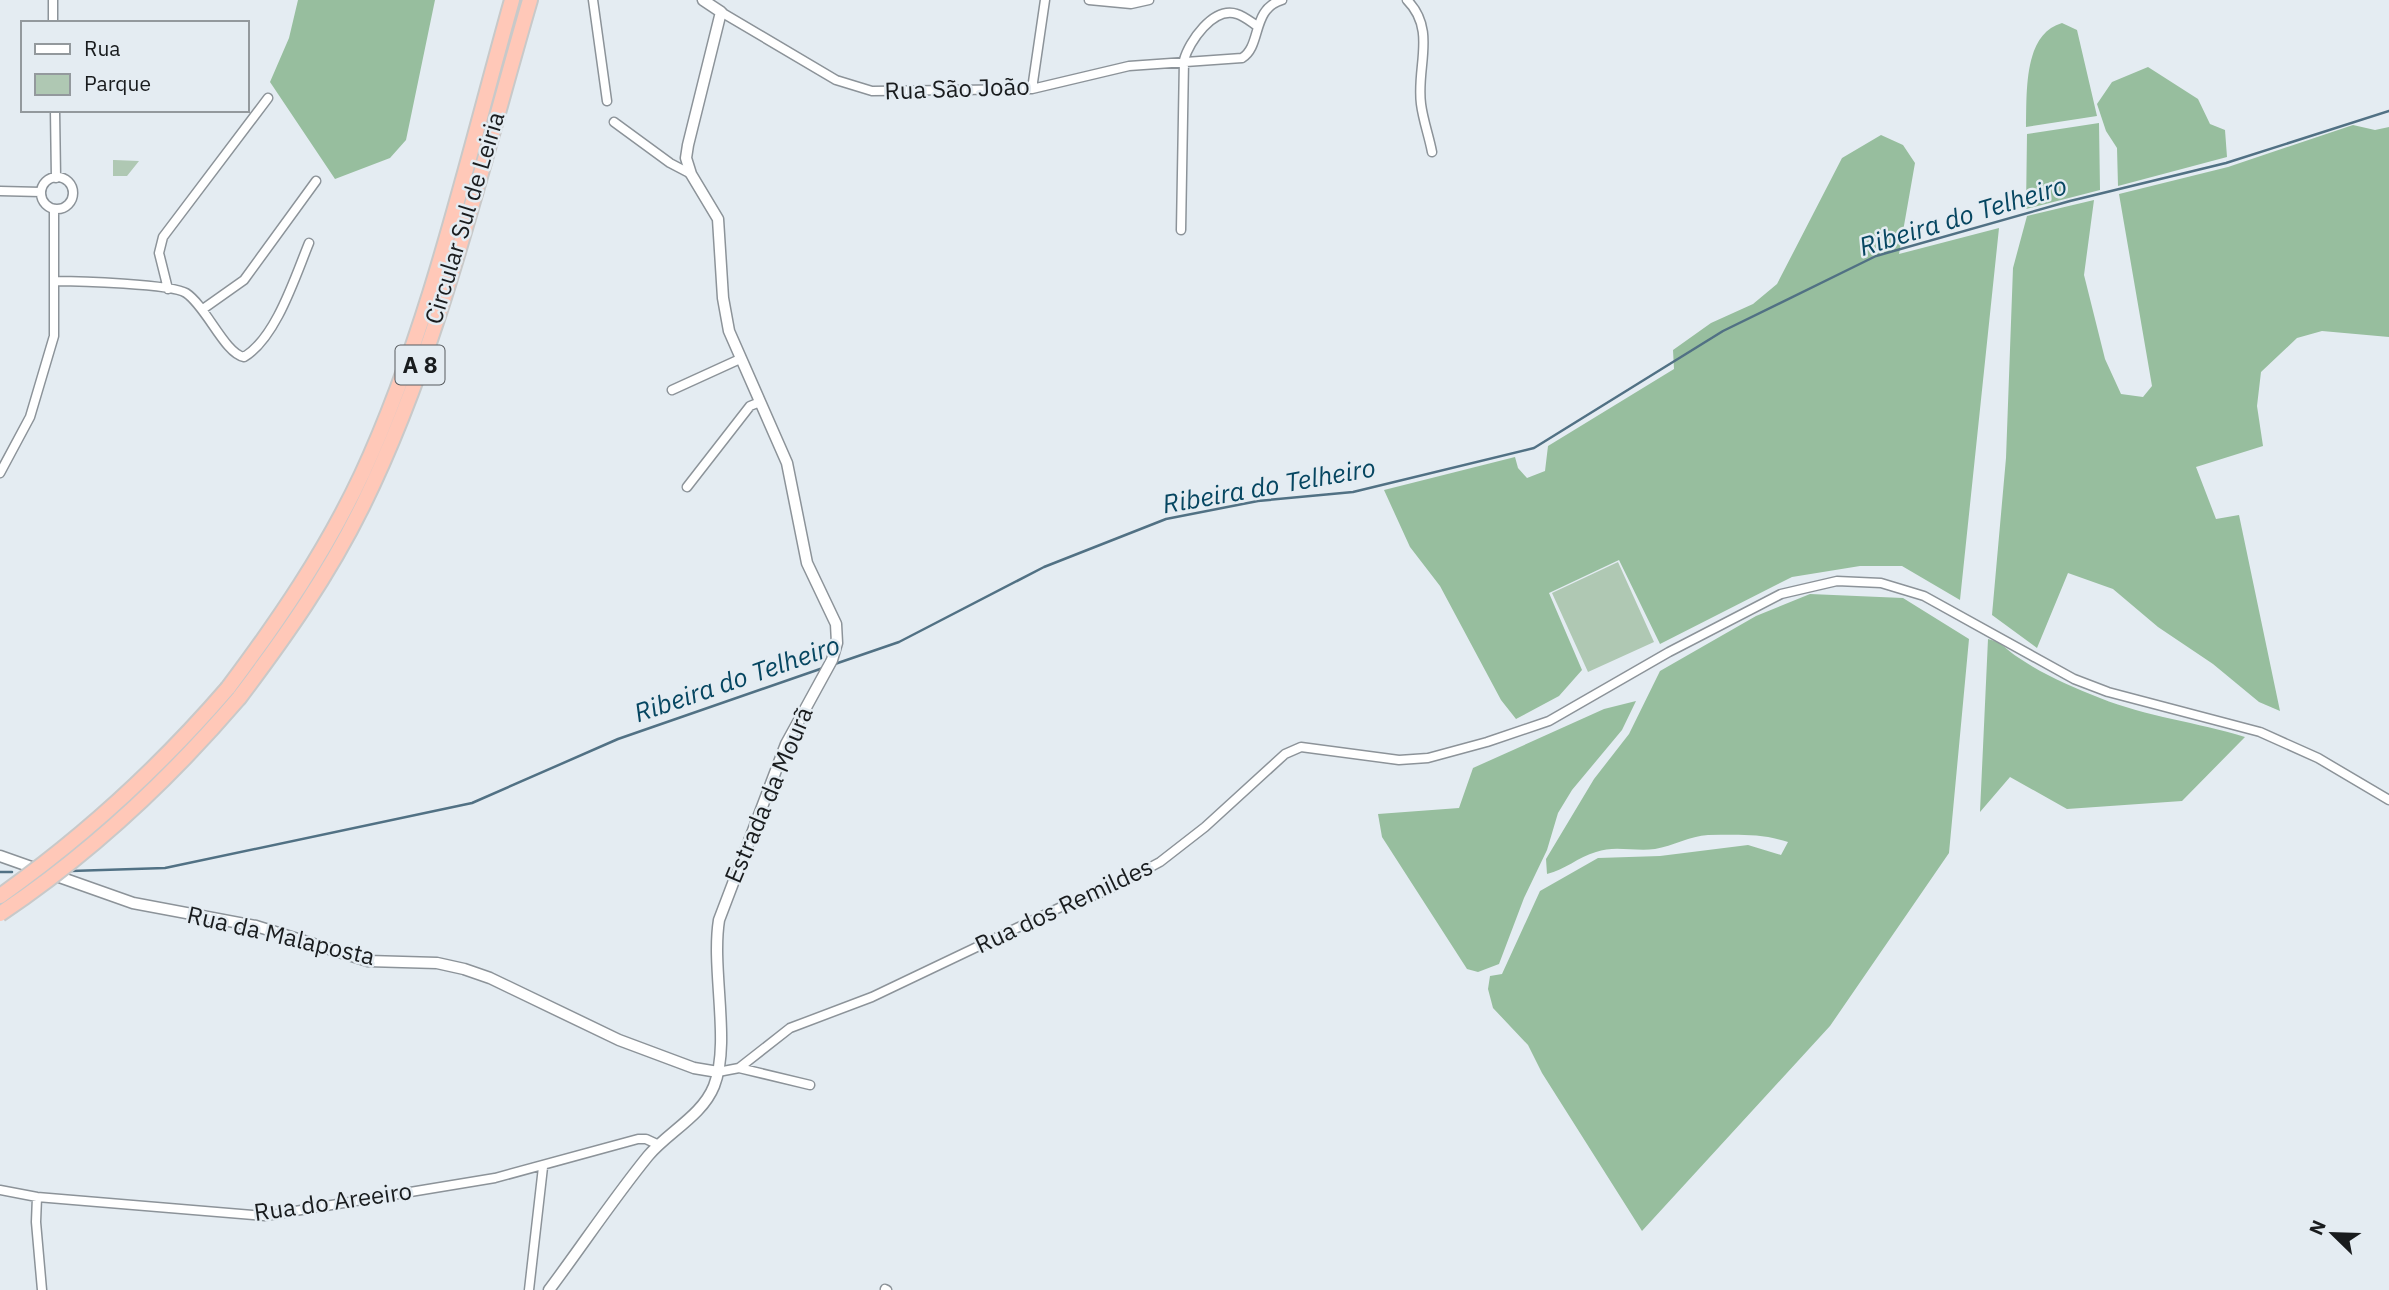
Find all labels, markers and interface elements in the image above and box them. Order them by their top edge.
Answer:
legend [21,21,248,112]
text: Rua [84,34,121,62]
text: Parque [84,69,151,97]
street label: Rua São João [884,69,1030,107]
street label: Circular Sul de Leiria [417,108,512,328]
water label: Ribeira do Telheiro [1855,167,2071,263]
road number: A 8 [396,346,444,384]
water label: Ribeira do Telheiro [1160,450,1378,520]
water label: Ribeira do Telheiro [629,627,844,729]
street label: Estrada da Mourã [717,702,820,888]
street label: Rua dos Remildes [970,850,1158,960]
street label: Rua da Malaposta [184,898,378,972]
street label: Rua do Areeiro [252,1174,414,1228]
north arrow [2298,1199,2368,1269]
text: N [2304,1216,2331,1238]

